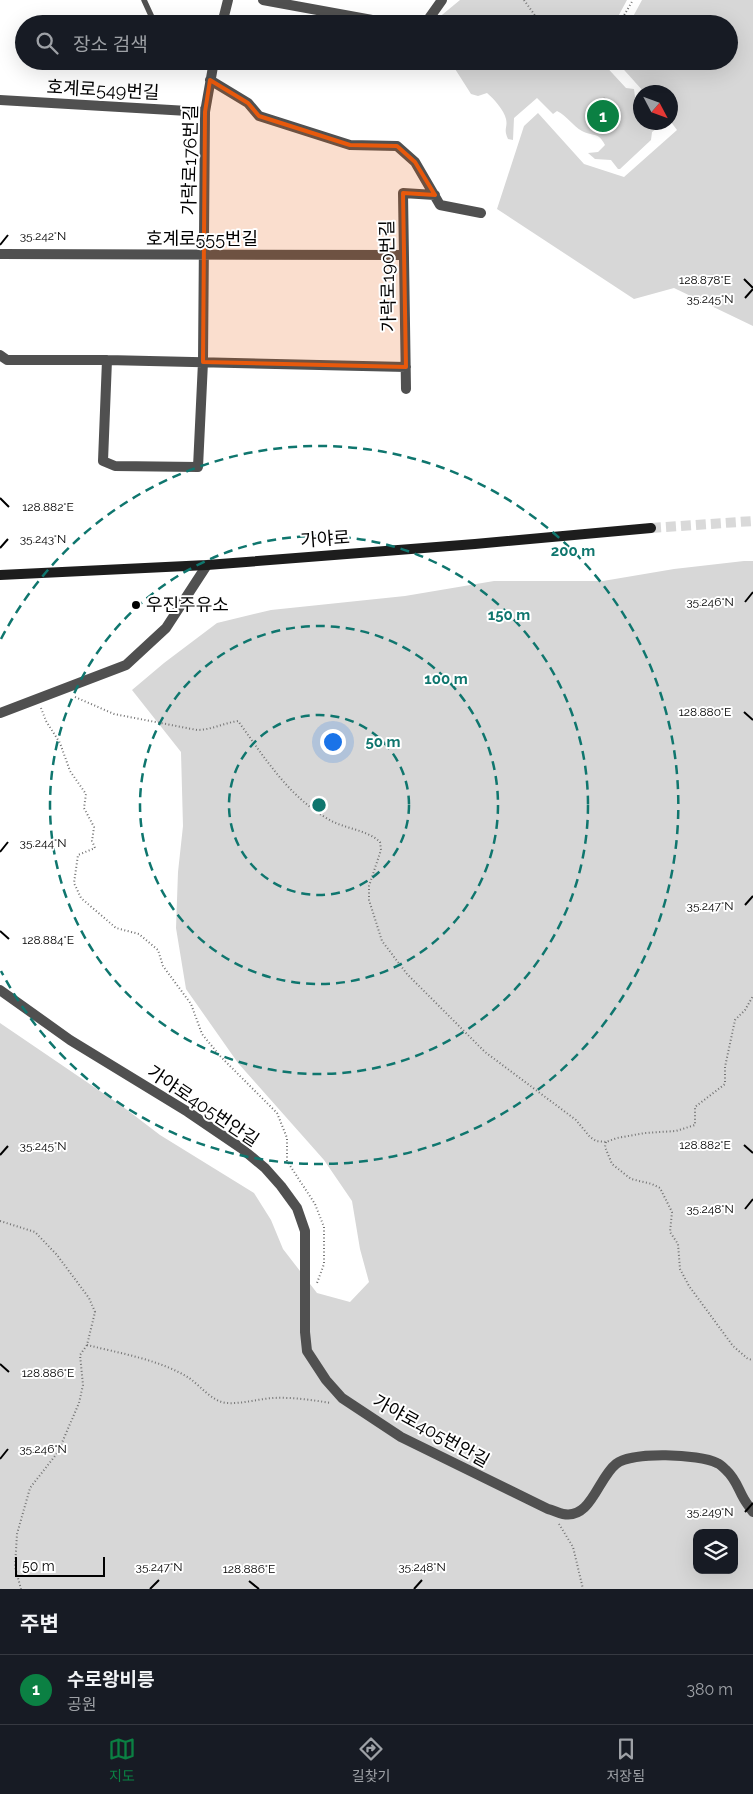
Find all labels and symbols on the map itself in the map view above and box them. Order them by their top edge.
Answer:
street label: 호계로549번길 [46,76,160,103]
north arrow [633,85,678,130]
pin: 1 [587,97,619,135]
street label: 가락로176번길 [178,104,201,216]
street label: 가락로190번길 [376,220,399,332]
street label: 호계로555번길 [146,228,258,249]
text: 35.242°N [20,229,66,243]
text: 128.878°E [679,273,731,287]
text: 35.245°N [686,292,734,306]
text: 128.882°E [22,500,74,514]
street label: 가야로 [299,526,350,551]
text: 35.243°N [20,532,66,546]
text: 200 m [551,542,595,560]
place label: 우진주유소 [146,594,229,615]
text: 35.246°N [686,595,734,609]
marker: 우진주유소 [130,599,142,611]
text: 150 m [488,606,530,624]
text: 100 m [424,670,468,688]
text: 128.880°E [679,705,731,719]
your location [320,729,346,755]
text: 50 m [365,733,401,751]
centre of rings [310,796,328,814]
text: 35.244°N [20,836,66,850]
text: 35.247°N [687,899,733,913]
text: 128.884°E [22,933,74,947]
street label: 가야로405번안길 [144,1061,263,1151]
text: 128.882°E [679,1138,731,1152]
text: 35.245°N [19,1139,67,1153]
text: 35.248°N [686,1202,734,1216]
text: 128.886°E [22,1366,74,1380]
street label: 가야로405번안길 [369,1390,493,1471]
text: 35.246°N [19,1442,67,1456]
text: 35.249°N [686,1505,734,1519]
scale bar [15,1554,105,1577]
text: 35.247°N [136,1560,182,1574]
text: 35.248°N [398,1560,446,1574]
text: 128.886°E [223,1562,275,1576]

